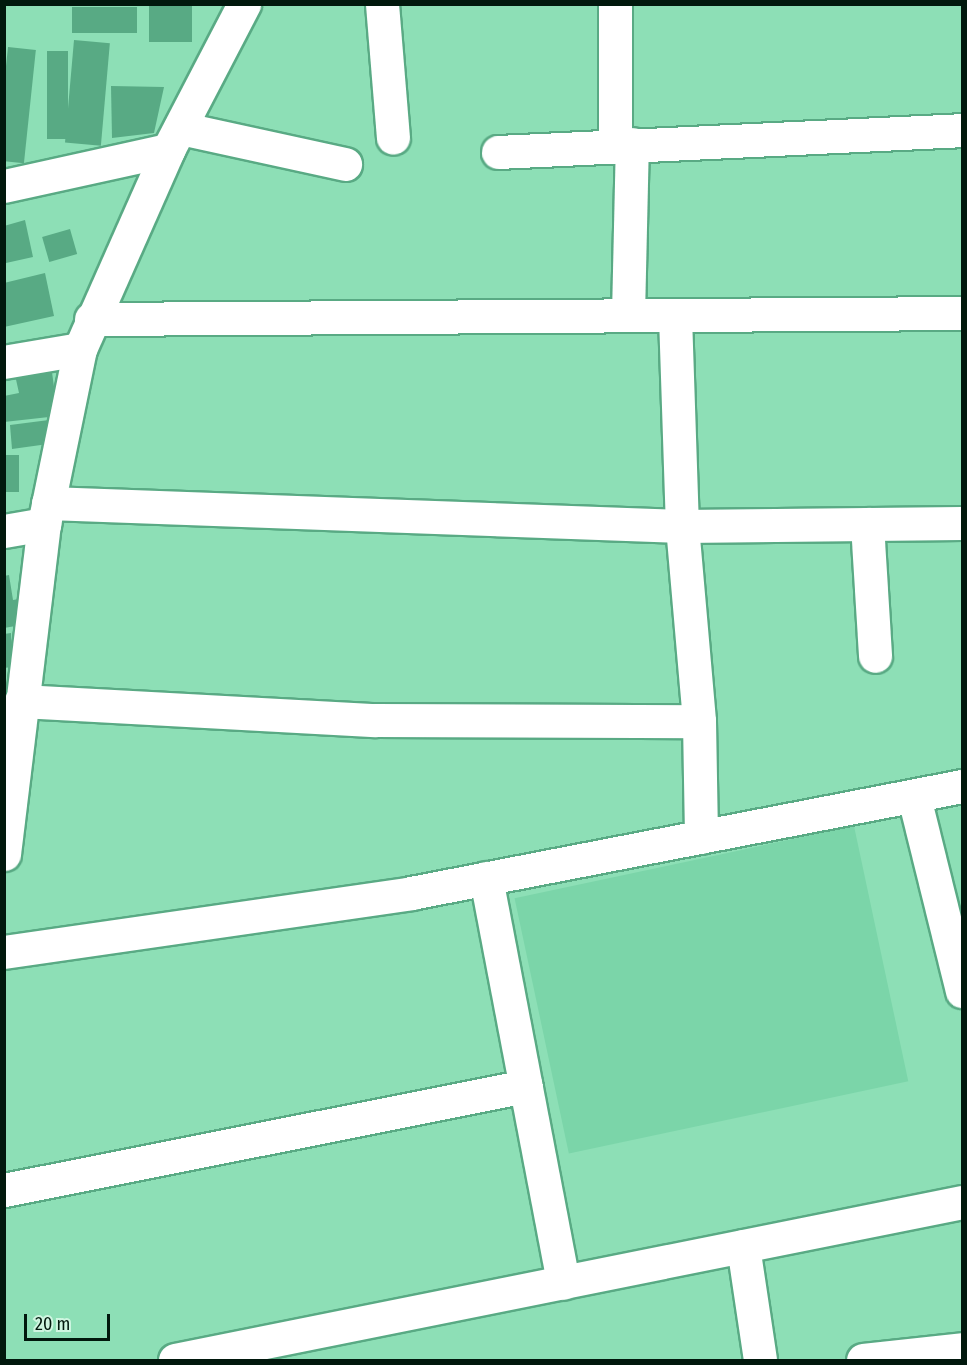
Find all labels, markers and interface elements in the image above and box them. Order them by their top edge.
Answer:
scale bar [27,1302,112,1340]
text: 20 m [35,1313,70,1335]

